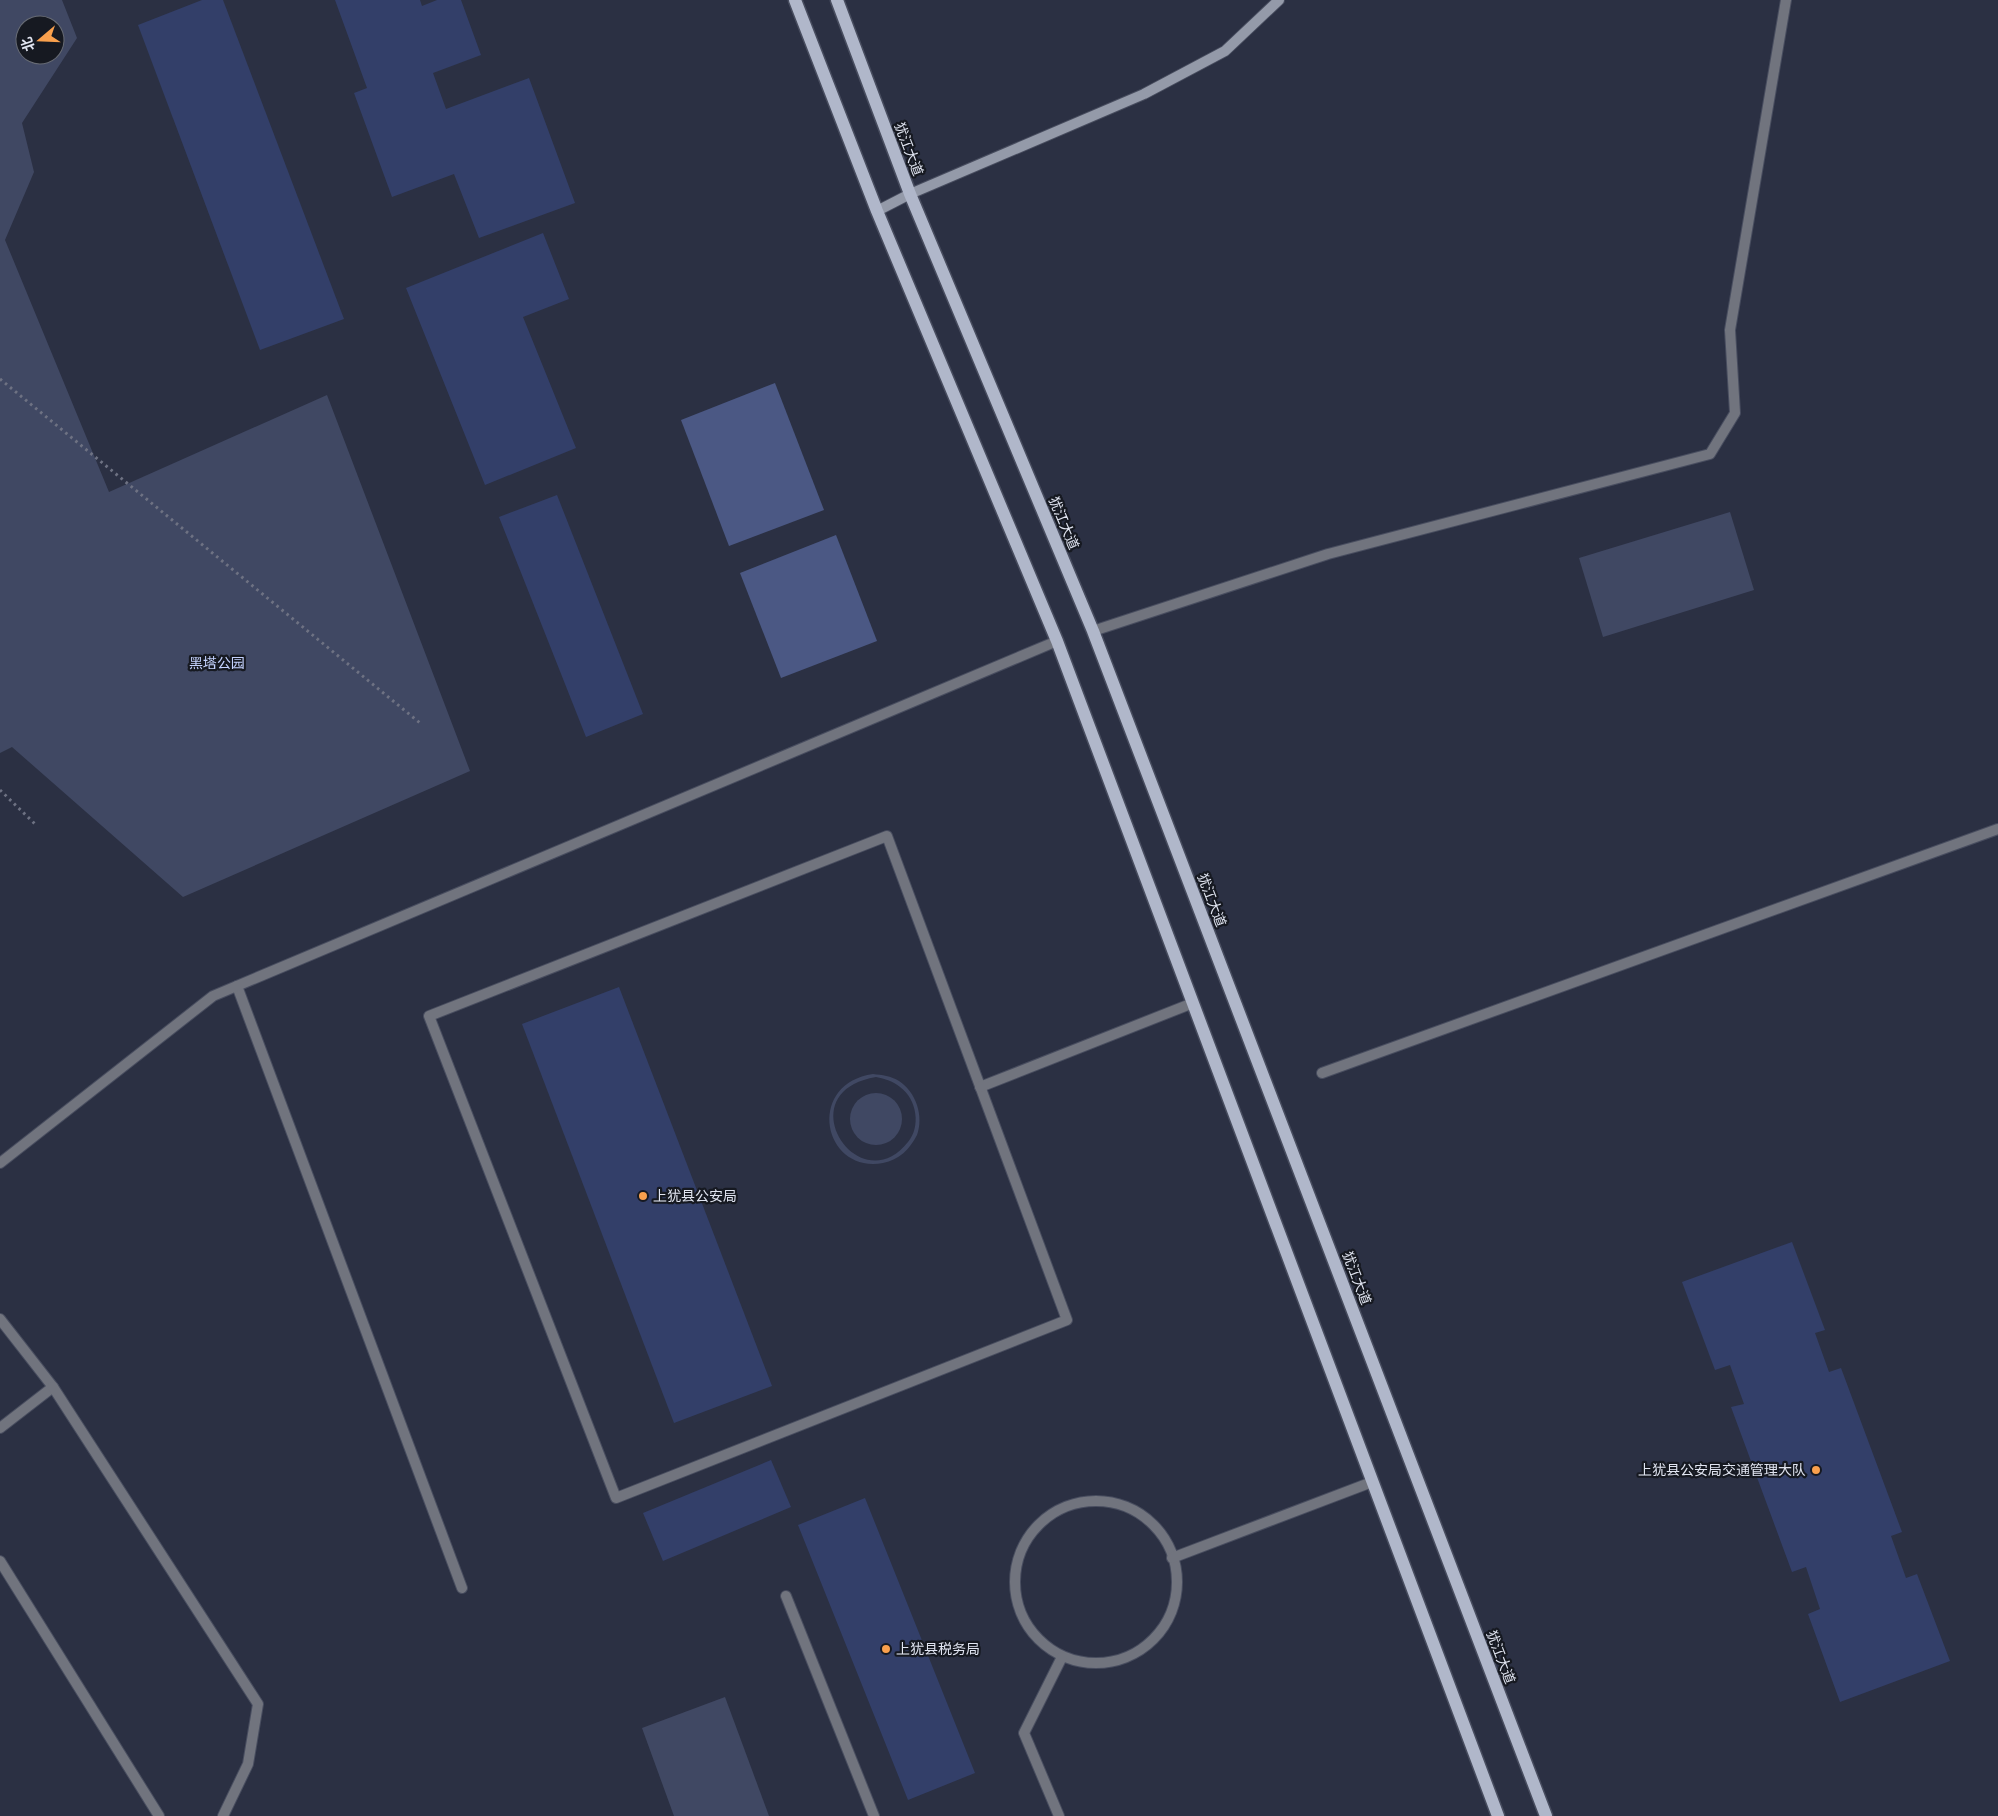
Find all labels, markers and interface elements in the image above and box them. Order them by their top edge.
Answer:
north arrow [15,15,65,65]
text: 北 [18,35,38,53]
street label: 犹江大道 [891,120,927,178]
street label: 犹江大道 [1046,494,1082,552]
park label: 黑塔公园 [189,655,245,671]
street label: 犹江大道 [1194,871,1230,929]
place label: 上犹县公安局 [653,1188,737,1204]
marker: 上犹县公安局 [637,1190,649,1202]
street label: 犹江大道 [1339,1249,1375,1307]
place label: 上犹县公安局交通管理大队 [1638,1462,1806,1478]
marker: 上犹县公安局交通管理大队 [1810,1464,1822,1476]
street label: 犹江大道 [1483,1628,1519,1686]
place label: 上犹县税务局 [896,1641,980,1657]
marker: 上犹县税务局 [880,1643,892,1655]

